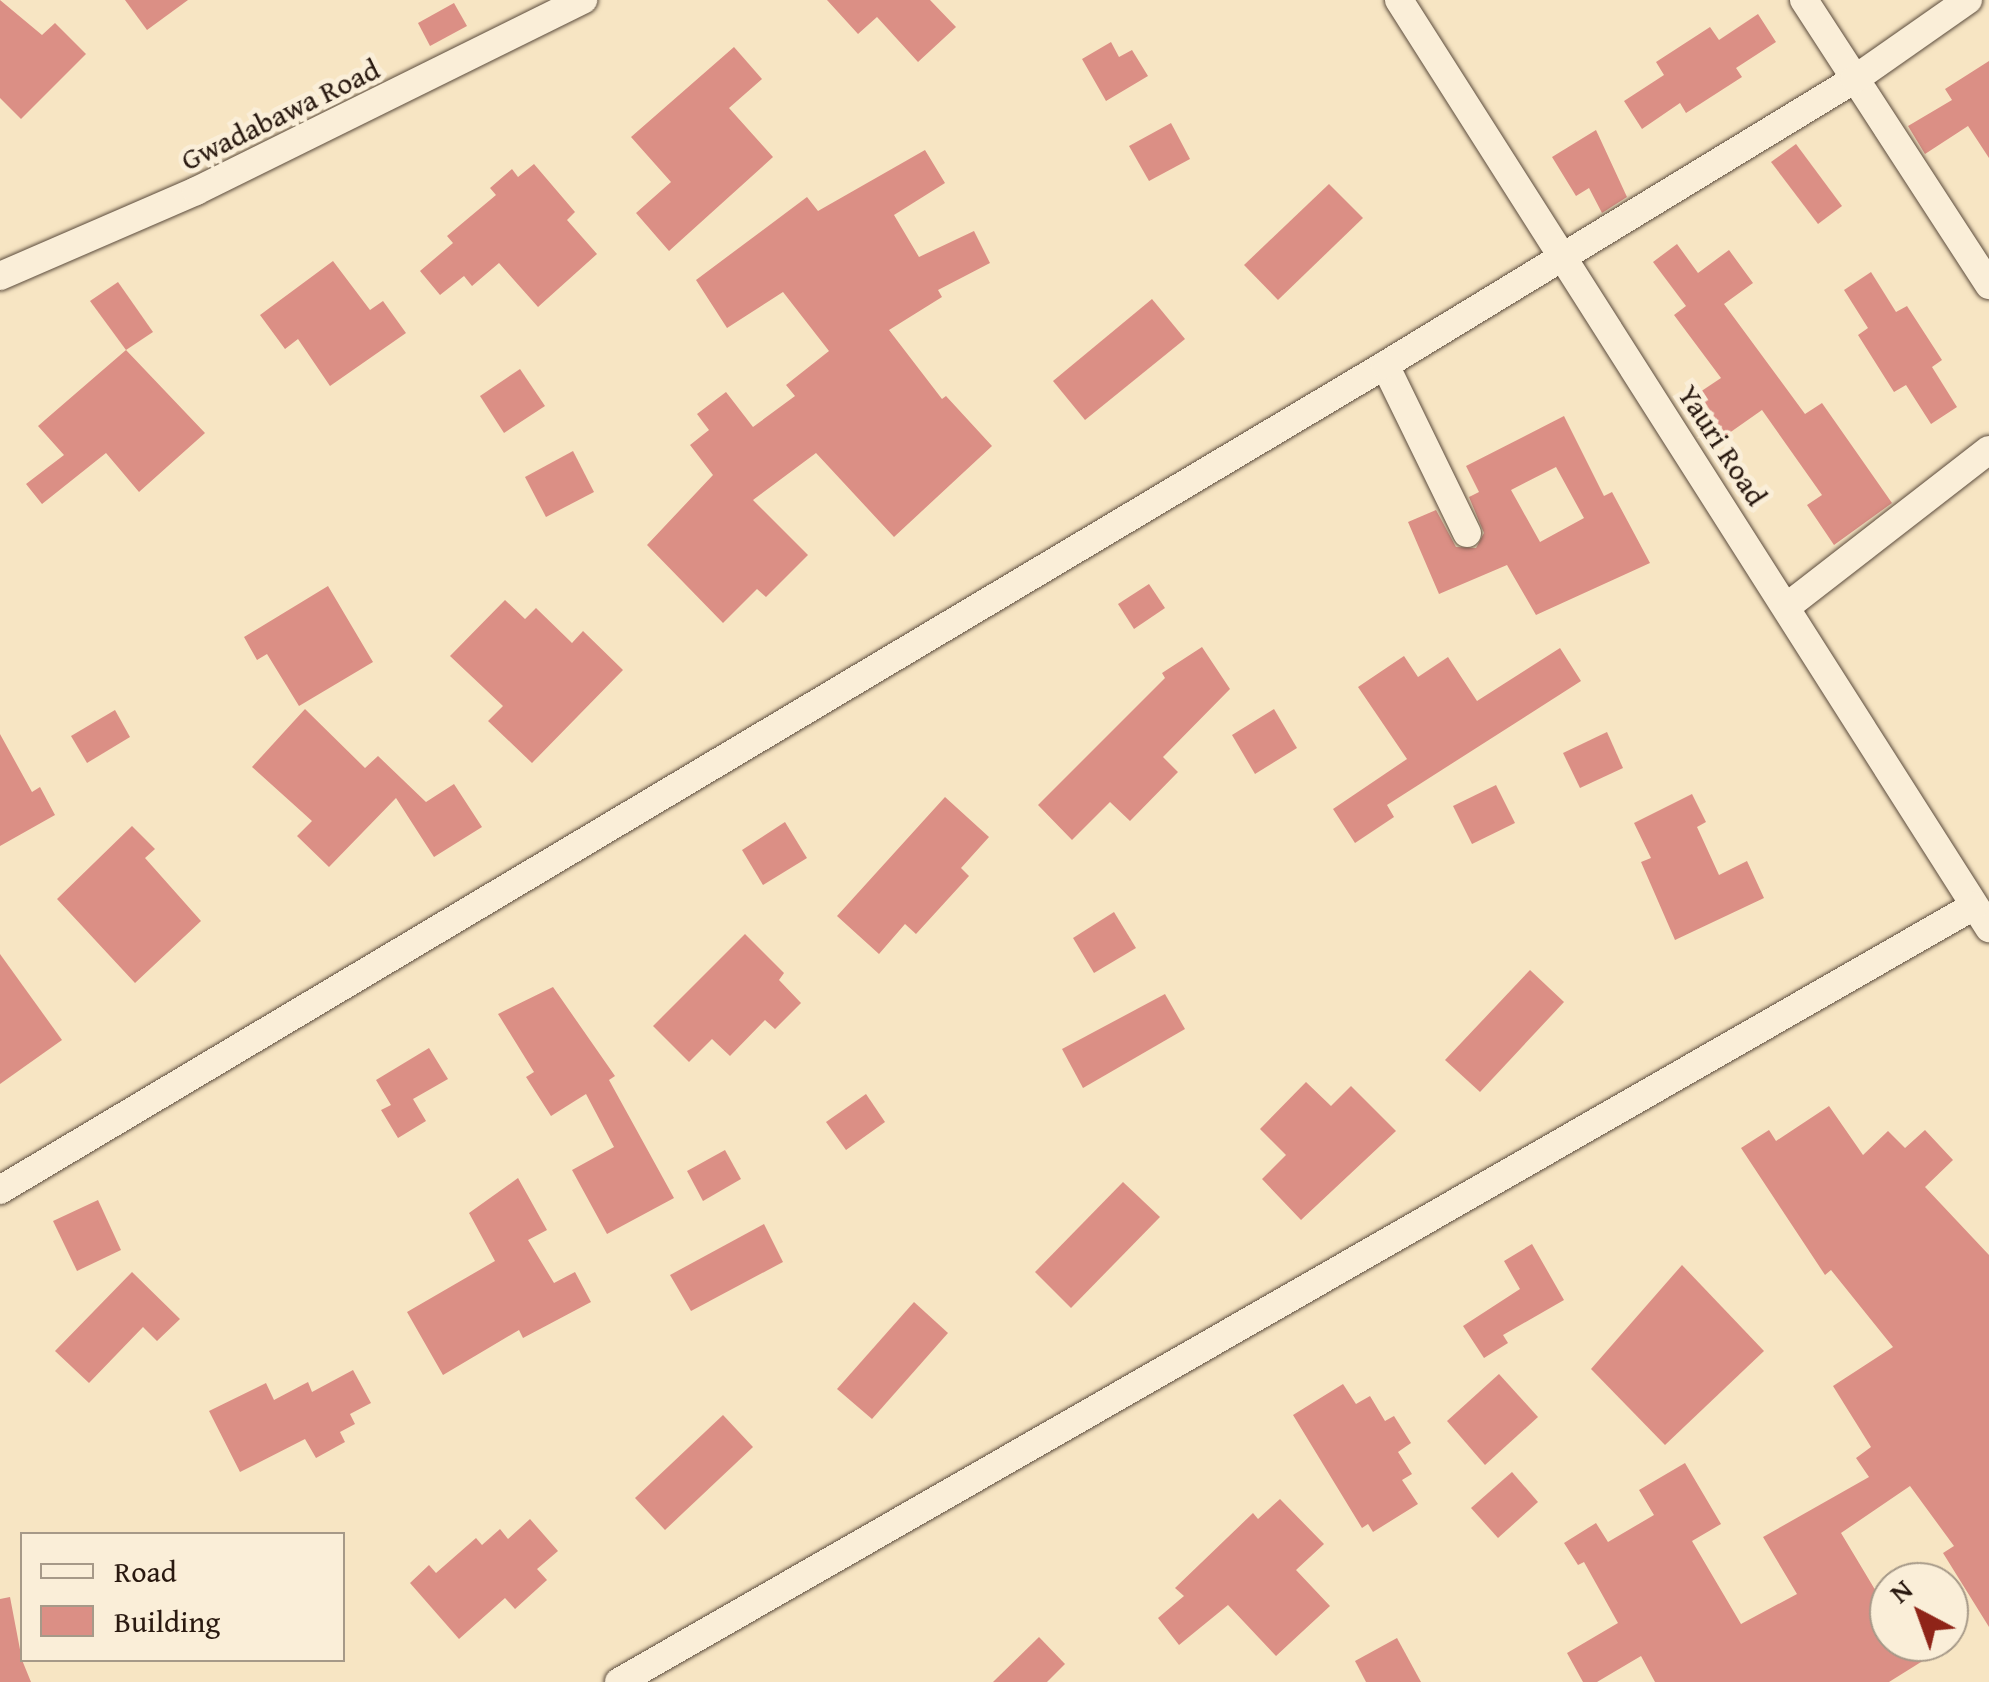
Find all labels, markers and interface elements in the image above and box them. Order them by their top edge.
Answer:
street label: Gwadabawa Road [175,50,385,178]
street label: Yauri Road [1671,378,1775,512]
legend [20,1532,345,1662]
text: Road [114,1549,177,1593]
north arrow [1869,1562,1969,1662]
text: N [1880,1569,1921,1612]
text: Building [114,1599,220,1643]

